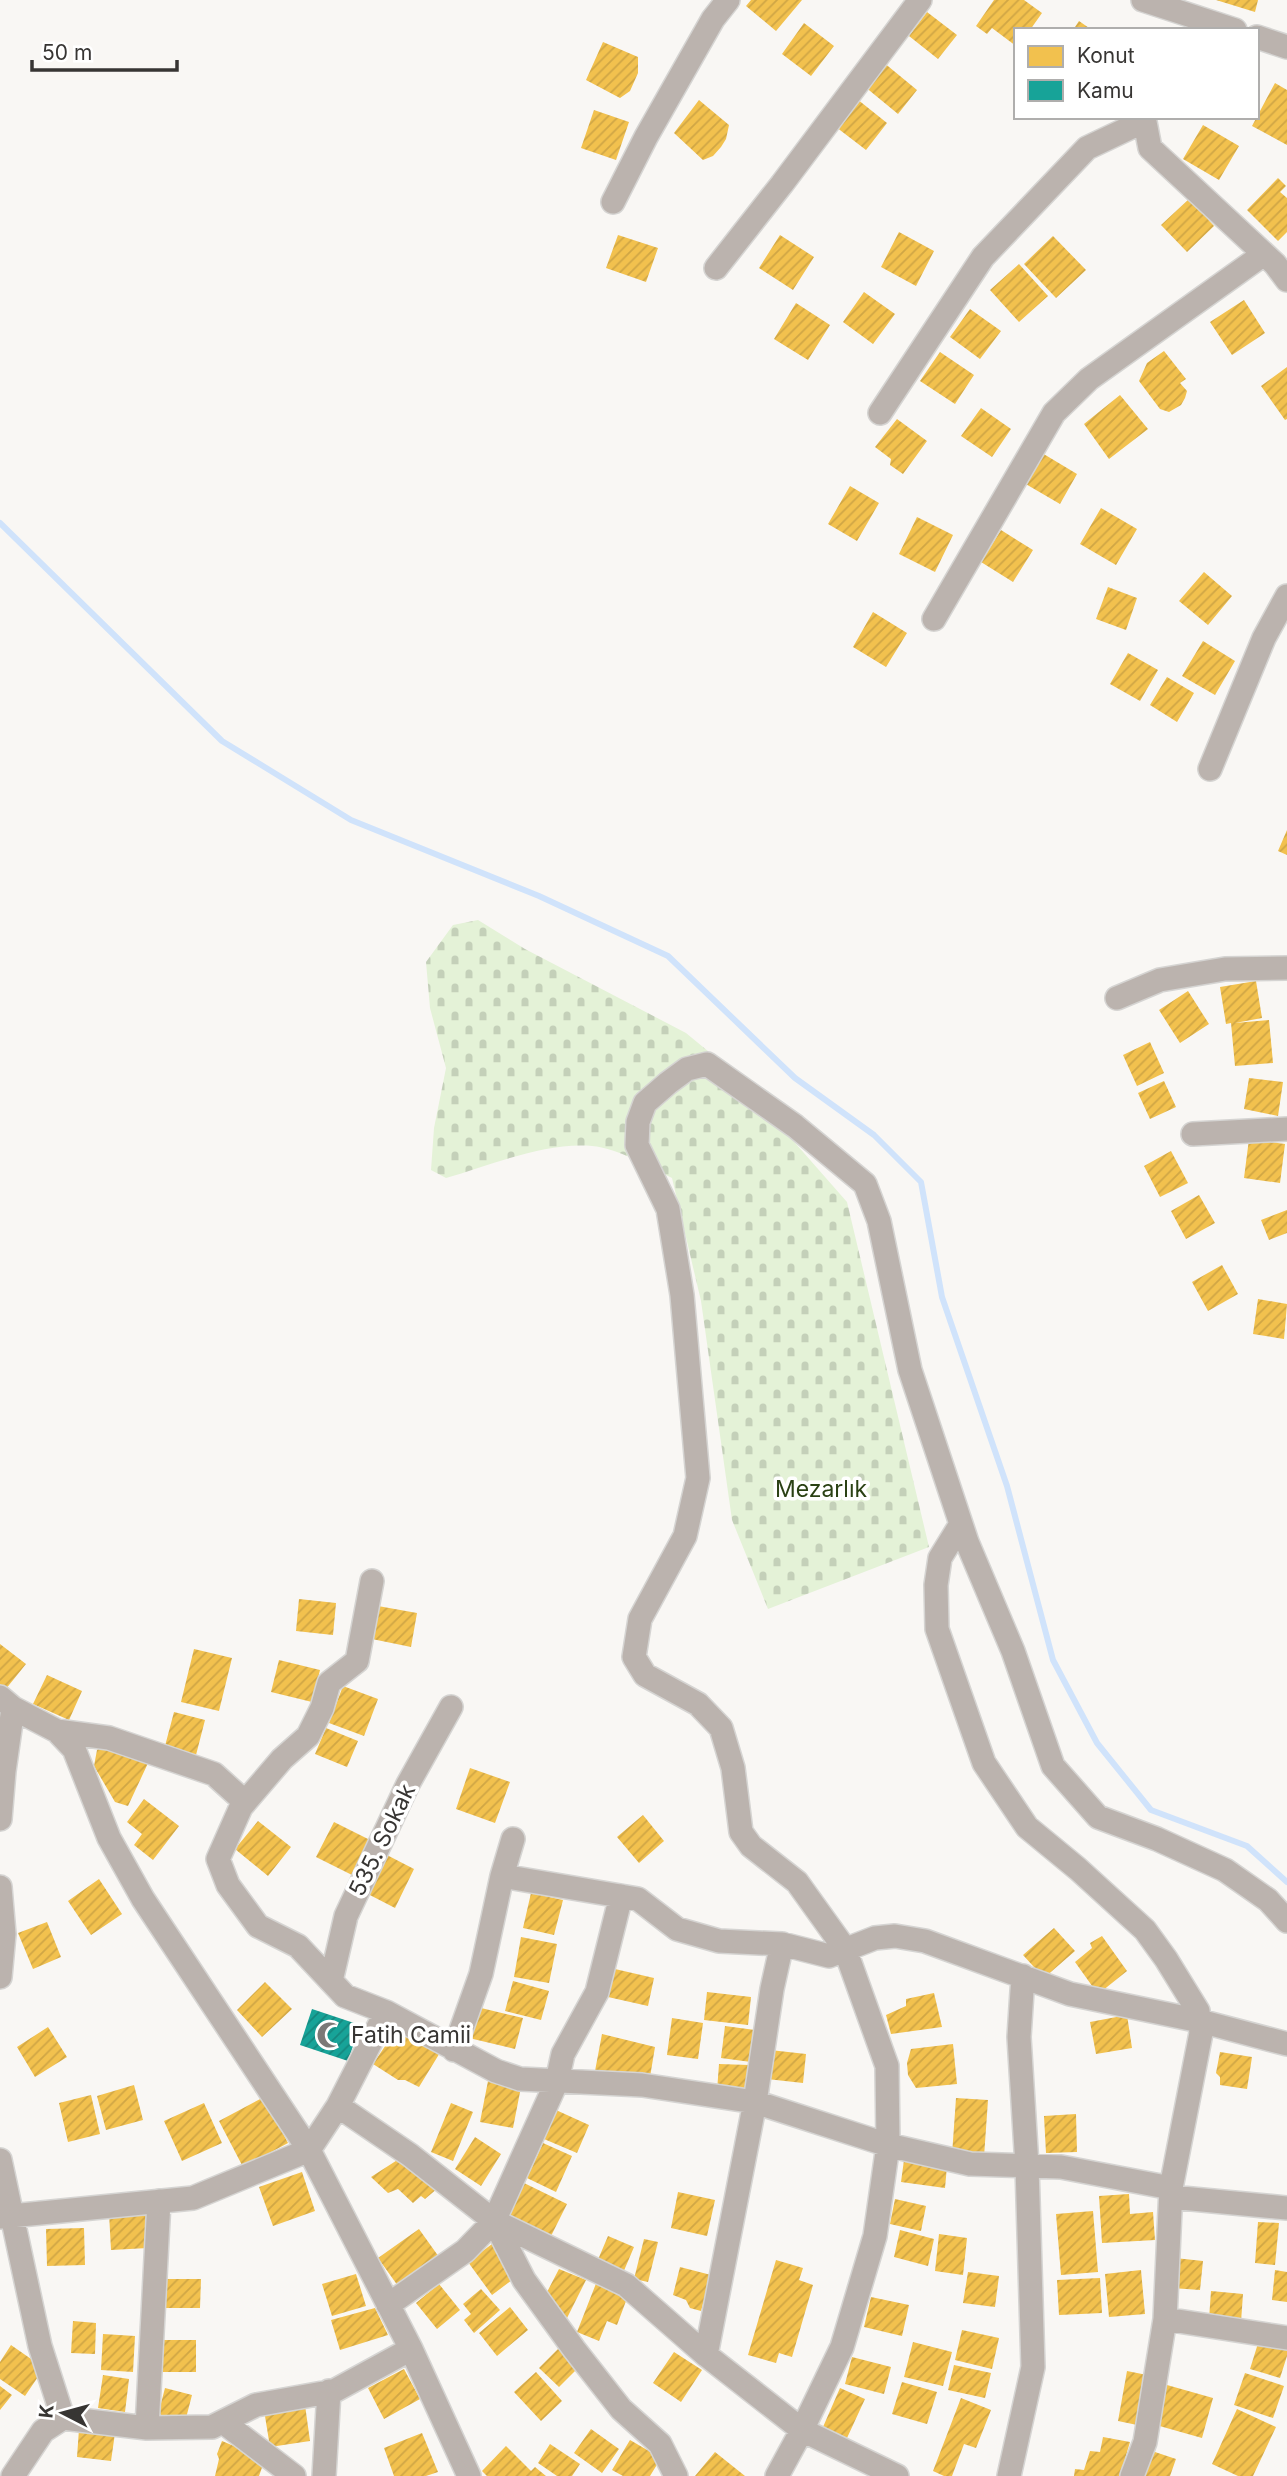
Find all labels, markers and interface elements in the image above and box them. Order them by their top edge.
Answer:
scale bar [32,28,177,72]
legend [1014,28,1259,119]
text: 50 m [42,40,92,65]
text: Konut [1077,43,1135,68]
text: Kamu [1077,78,1134,103]
park label: Mezarlık [775,1475,867,1503]
street label: 535. Sokak [343,1779,421,1901]
mosque icon: Fatih Camii [315,2020,345,2050]
place label: Fatih Camii [351,2021,471,2049]
north arrow [28,2378,98,2448]
text: K [34,2403,59,2419]

